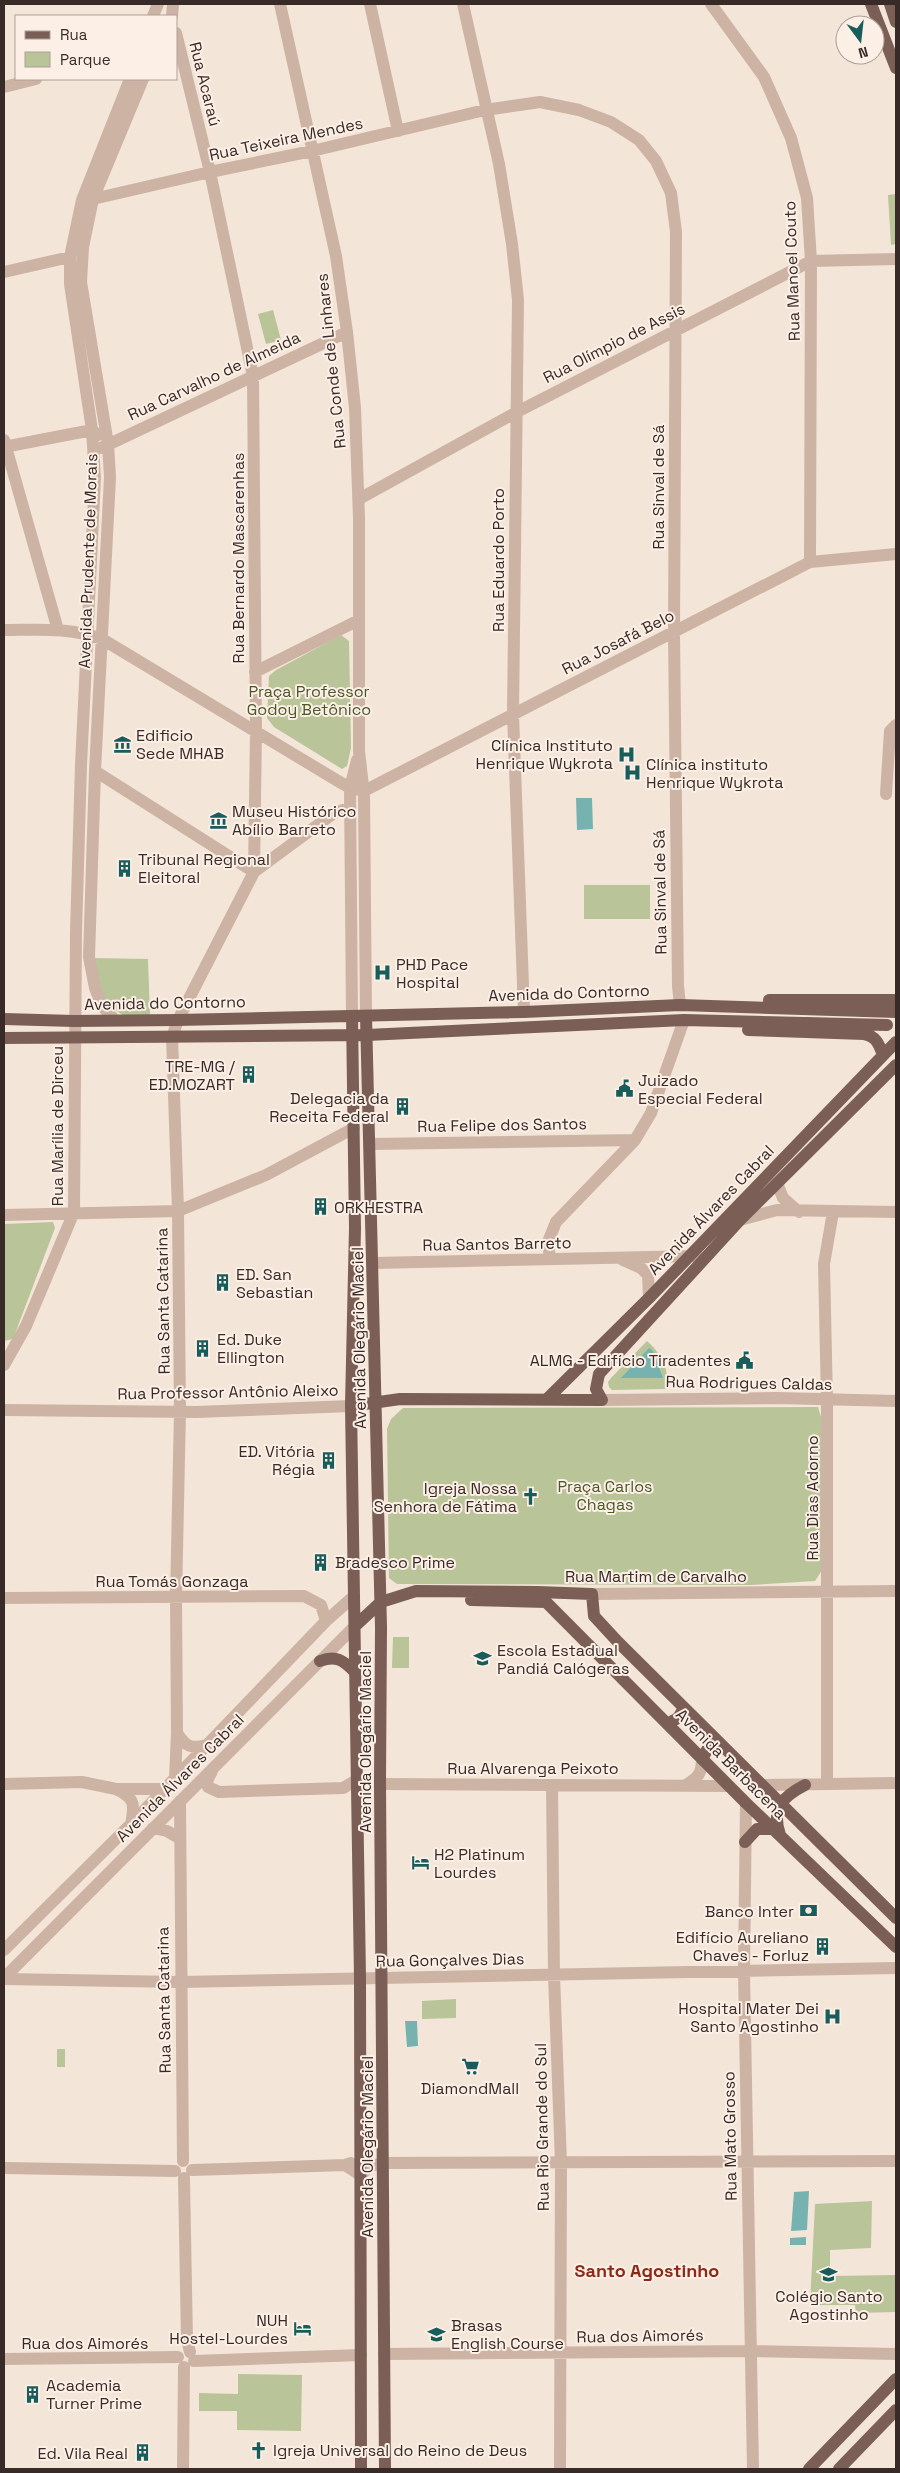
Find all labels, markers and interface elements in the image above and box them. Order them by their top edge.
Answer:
legend [15,15,178,80]
north arrow [835,15,885,65]
text: Rua [60,25,88,44]
street label: Rua Acaraú [184,40,226,128]
text: N [856,43,870,62]
text: Parque [60,50,111,69]
street label: Rua Teixeira Mendes [207,112,365,166]
street label: Rua Manoel Couto [779,200,805,342]
street label: Rua Conde de Linhares [311,272,351,450]
street label: Rua Olímpio de Assis [539,298,689,388]
street label: Rua Carvalho de Almeida [124,327,304,425]
street label: Rua Sinval de Sá [648,425,669,549]
street label: Avenida Prudente de Morais [74,453,102,669]
street label: Rua Bernardo Mascarenhas [228,453,249,663]
street label: Rua Eduardo Porto [488,488,509,632]
street label: Rua Josafá Belo [558,605,678,679]
park label: Praça Professor Godoy Betônico [247,681,371,720]
place label: Edificio Sede MHAB [136,725,224,764]
museum icon: Edificio Sede MHAB [112,734,132,754]
place label: Clínica Instituto Henrique Wykrota [476,735,613,774]
hospital icon: Clínica Instituto Henrique Wykrota [617,744,637,764]
place label: Clínica instituto Henrique Wykrota [646,754,783,793]
hospital icon: Clínica instituto Henrique Wykrota [622,763,642,783]
place label: Museu Histórico Abílio Barreto [232,801,356,840]
museum icon: Museu Histórico Abílio Barreto [208,810,228,830]
street label: Rua Sinval de Sá [648,829,672,955]
place label: Tribunal Regional Eleitoral [138,849,270,888]
building icon: Tribunal Regional Eleitoral [114,858,134,878]
place label: PHD Pace Hospital [396,954,468,993]
hospital icon: PHD Pace Hospital [372,963,392,983]
street label: Avenida do Contorno [488,980,650,1006]
street label: Avenida do Contorno [84,991,246,1015]
street label: Rua Marília de Dirceu [47,1046,68,1206]
place label: TRE-MG / ED.MOZART [149,1056,235,1095]
building icon: TRE-MG / ED.MOZART [239,1065,259,1085]
place label: Juizado Especial Federal [638,1070,763,1109]
public building icon: Juizado Especial Federal [614,1079,634,1099]
place label: Delegacia da Receita Federal [269,1088,389,1127]
building icon: Delegacia da Receita Federal [393,1097,413,1117]
street label: Rua Felipe dos Santos [417,1113,587,1137]
street label: Avenida Álvares Cabral [643,1141,779,1279]
building icon: ORKHESTRA [310,1197,330,1217]
place label: ORKHESTRA [334,1197,423,1218]
street label: Rua Santa Catarina [151,1227,175,1375]
street label: Rua Santos Barreto [422,1232,572,1256]
street label: Avenida Olegário Maciel [347,1247,371,1429]
place label: ED. San Sebastian [236,1264,313,1303]
building icon: ED. San Sebastian [212,1273,232,1293]
place label: Ed. Duke Ellington [217,1329,285,1368]
building icon: Ed. Duke Ellington [193,1338,213,1358]
place label: ALMG - Edifício Tiradentes [530,1350,731,1371]
public building icon: ALMG - Edifício Tiradentes [735,1350,755,1370]
street label: Rua Rodrigues Caldas [665,1371,833,1395]
street label: Rua Professor Antônio Aleixo [117,1380,339,1404]
street label: Rua Dias Adorno [802,1435,823,1561]
place label: ED. Vitória Régia [238,1441,315,1480]
building icon: ED. Vitória Régia [319,1450,339,1470]
park label: Praça Carlos Chagas [558,1476,652,1515]
place label: Igreja Nossa Senhora de Fátima [374,1478,517,1517]
church icon: Igreja Nossa Senhora de Fátima [521,1487,541,1507]
building icon: Bradesco Prime [311,1552,331,1572]
place label: Bradesco Prime [335,1552,455,1573]
street label: Rua Martim de Carvalho [565,1566,747,1587]
street label: Rua Tomás Gonzaga [96,1571,248,1592]
place label: Escola Estadual Pandiá Calógeras [497,1640,629,1679]
school or university icon: Escola Estadual Pandiá Calógeras [473,1649,493,1669]
street label: Avenida Olegário Maciel [355,1651,376,1833]
street label: Avenida Barbacena [671,1704,791,1824]
street label: Avenida Álvares Cabral [112,1710,248,1846]
street label: Rua Alvarenga Peixoto [447,1758,619,1779]
place label: H2 Platinum Lourdes [434,1844,525,1883]
hotel icon: H2 Platinum Lourdes [410,1853,430,1873]
place label: Banco Inter [705,1901,794,1922]
bank icon: Banco Inter [798,1901,818,1921]
street label: Rua Santa Catarina [152,1926,176,2074]
place label: Edifício Aureliano Chaves - Forluz [676,1927,809,1966]
building icon: Edifício Aureliano Chaves - Forluz [813,1936,833,1956]
street label: Rua Gonçalves Dias [376,1948,524,1972]
place label: Hospital Mater Dei Santo Agostinho [678,1998,819,2037]
hospital icon: Hospital Mater Dei Santo Agostinho [823,2007,843,2027]
street label: Rua Rio Grande do Sul [530,2043,554,2211]
street label: Avenida Olegário Maciel [357,2056,378,2238]
supermarket icon: DiamondMall [460,2057,480,2077]
street label: Rua Mato Grosso [718,2071,742,2201]
place label: DiamondMall [421,2078,519,2099]
district label: Santo Agostinho [575,2259,719,2282]
school or university icon: Colégio Santo Agostinho [819,2265,839,2285]
place label: Colégio Santo Agostinho [775,2286,883,2325]
place label: NUH Hostel-Lourdes [169,2310,288,2349]
place label: Brasas English Course [451,2315,564,2354]
hotel icon: NUH Hostel-Lourdes [292,2319,312,2339]
school or university icon: Brasas English Course [427,2324,447,2344]
street label: Rua dos Aimorés [576,2324,704,2348]
street label: Rua dos Aimorés [21,2333,149,2354]
place label: Academia Turner Prime [46,2375,142,2414]
building icon: Academia Turner Prime [22,2384,42,2404]
church icon: Igreja Universal do Reino de Deus [249,2440,269,2460]
place label: Igreja Universal do Reino de Deus [273,2440,527,2461]
place label: Ed. Vila Real [38,2443,128,2464]
building icon: Ed. Vila Real [132,2443,152,2463]

